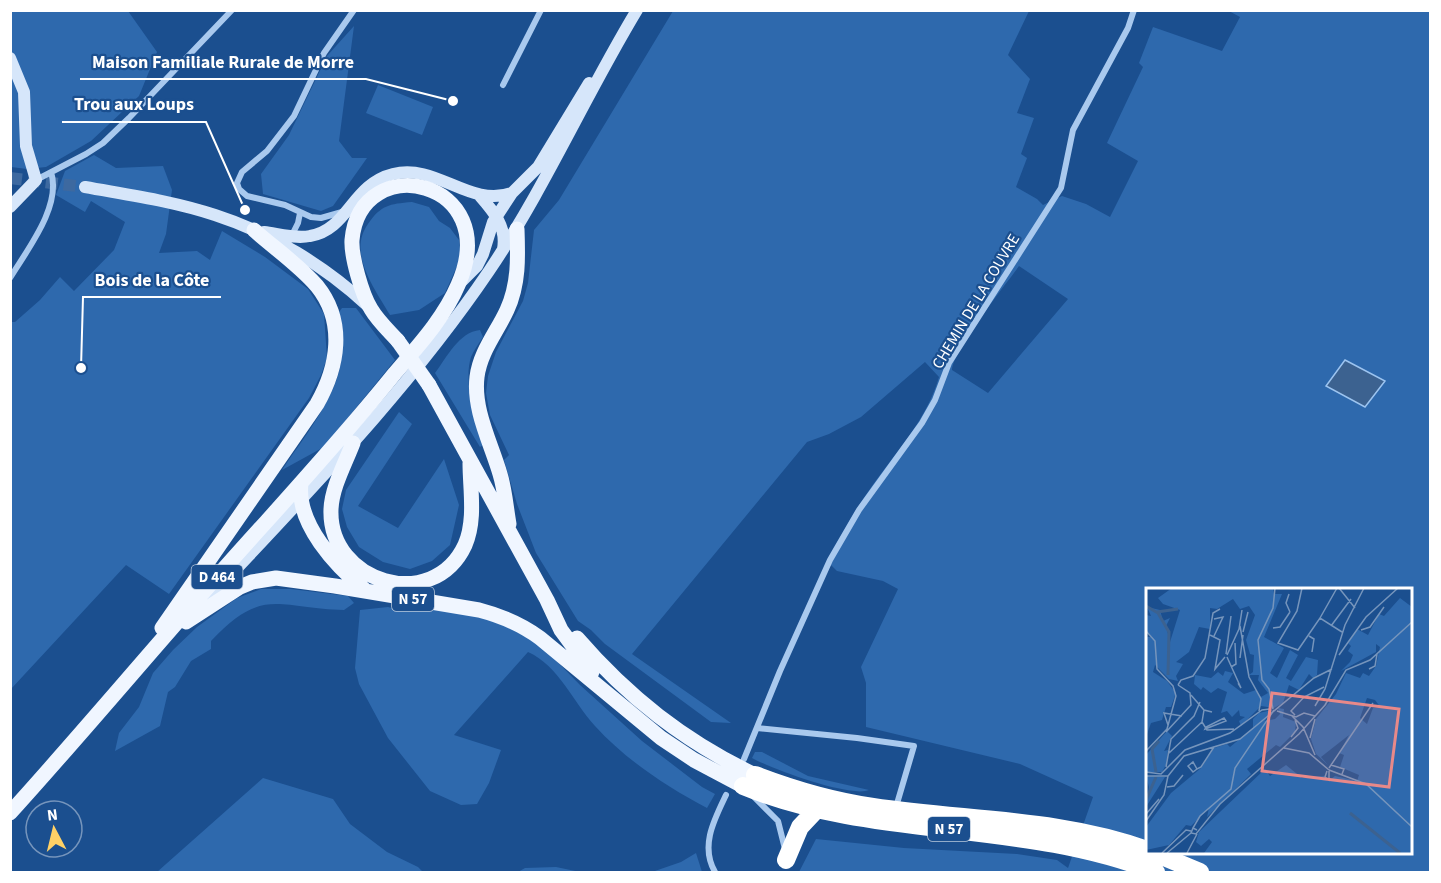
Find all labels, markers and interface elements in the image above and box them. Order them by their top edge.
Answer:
callout: Maison Familiale Rurale de Morre [80,43,366,79]
text: Maison Familiale Rurale de Morre [92,50,354,75]
callout: Trou aux Loups [62,86,206,122]
text: Trou aux Loups [74,92,194,117]
street label: CHEMIN DE LA COUVRE [927,230,1025,373]
callout: Bois de la Côte [83,261,221,297]
text: Bois de la Côte [95,268,209,293]
road number: D 464 [192,565,242,589]
road number: N 57 [392,587,434,611]
inset map [1146,588,1411,853]
north arrow [24,799,84,859]
text: N [46,804,59,827]
road number: N 57 [928,817,970,841]

